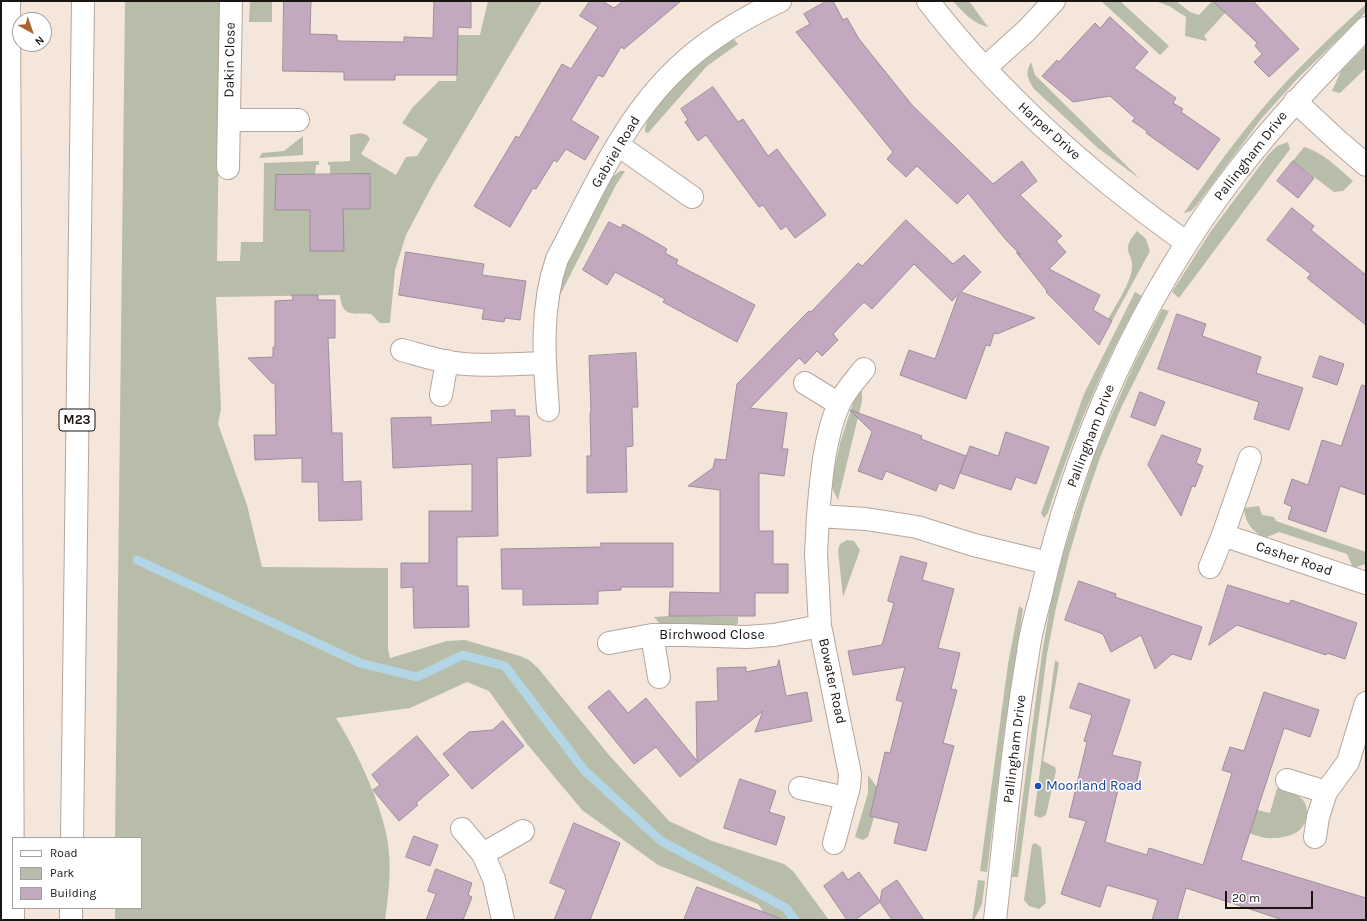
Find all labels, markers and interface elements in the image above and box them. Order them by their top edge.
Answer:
north arrow [12,12,52,52]
street label: Dakin Close [221,22,239,98]
text: N [32,33,47,48]
street label: Harper Drive [1014,98,1084,164]
street label: Pallingham Drive [1211,108,1291,204]
street label: Gabriel Road [588,113,644,191]
street label: Pallingham Drive [1064,382,1118,490]
road number: M23 [59,409,95,431]
street label: Casher Road [1253,538,1335,580]
street label: Birchwood Close [659,627,765,643]
street label: Bowater Road [815,637,849,725]
street label: Pallingham Drive [1000,694,1030,804]
place label: Moorland Road [1046,778,1142,794]
marker: Moorland Road [1033,781,1043,791]
legend [12,837,142,909]
text: Road [50,846,78,860]
text: Park [50,866,74,880]
scale bar [1227,883,1315,909]
text: Building [50,886,96,900]
text: 20 m [1232,891,1260,905]

